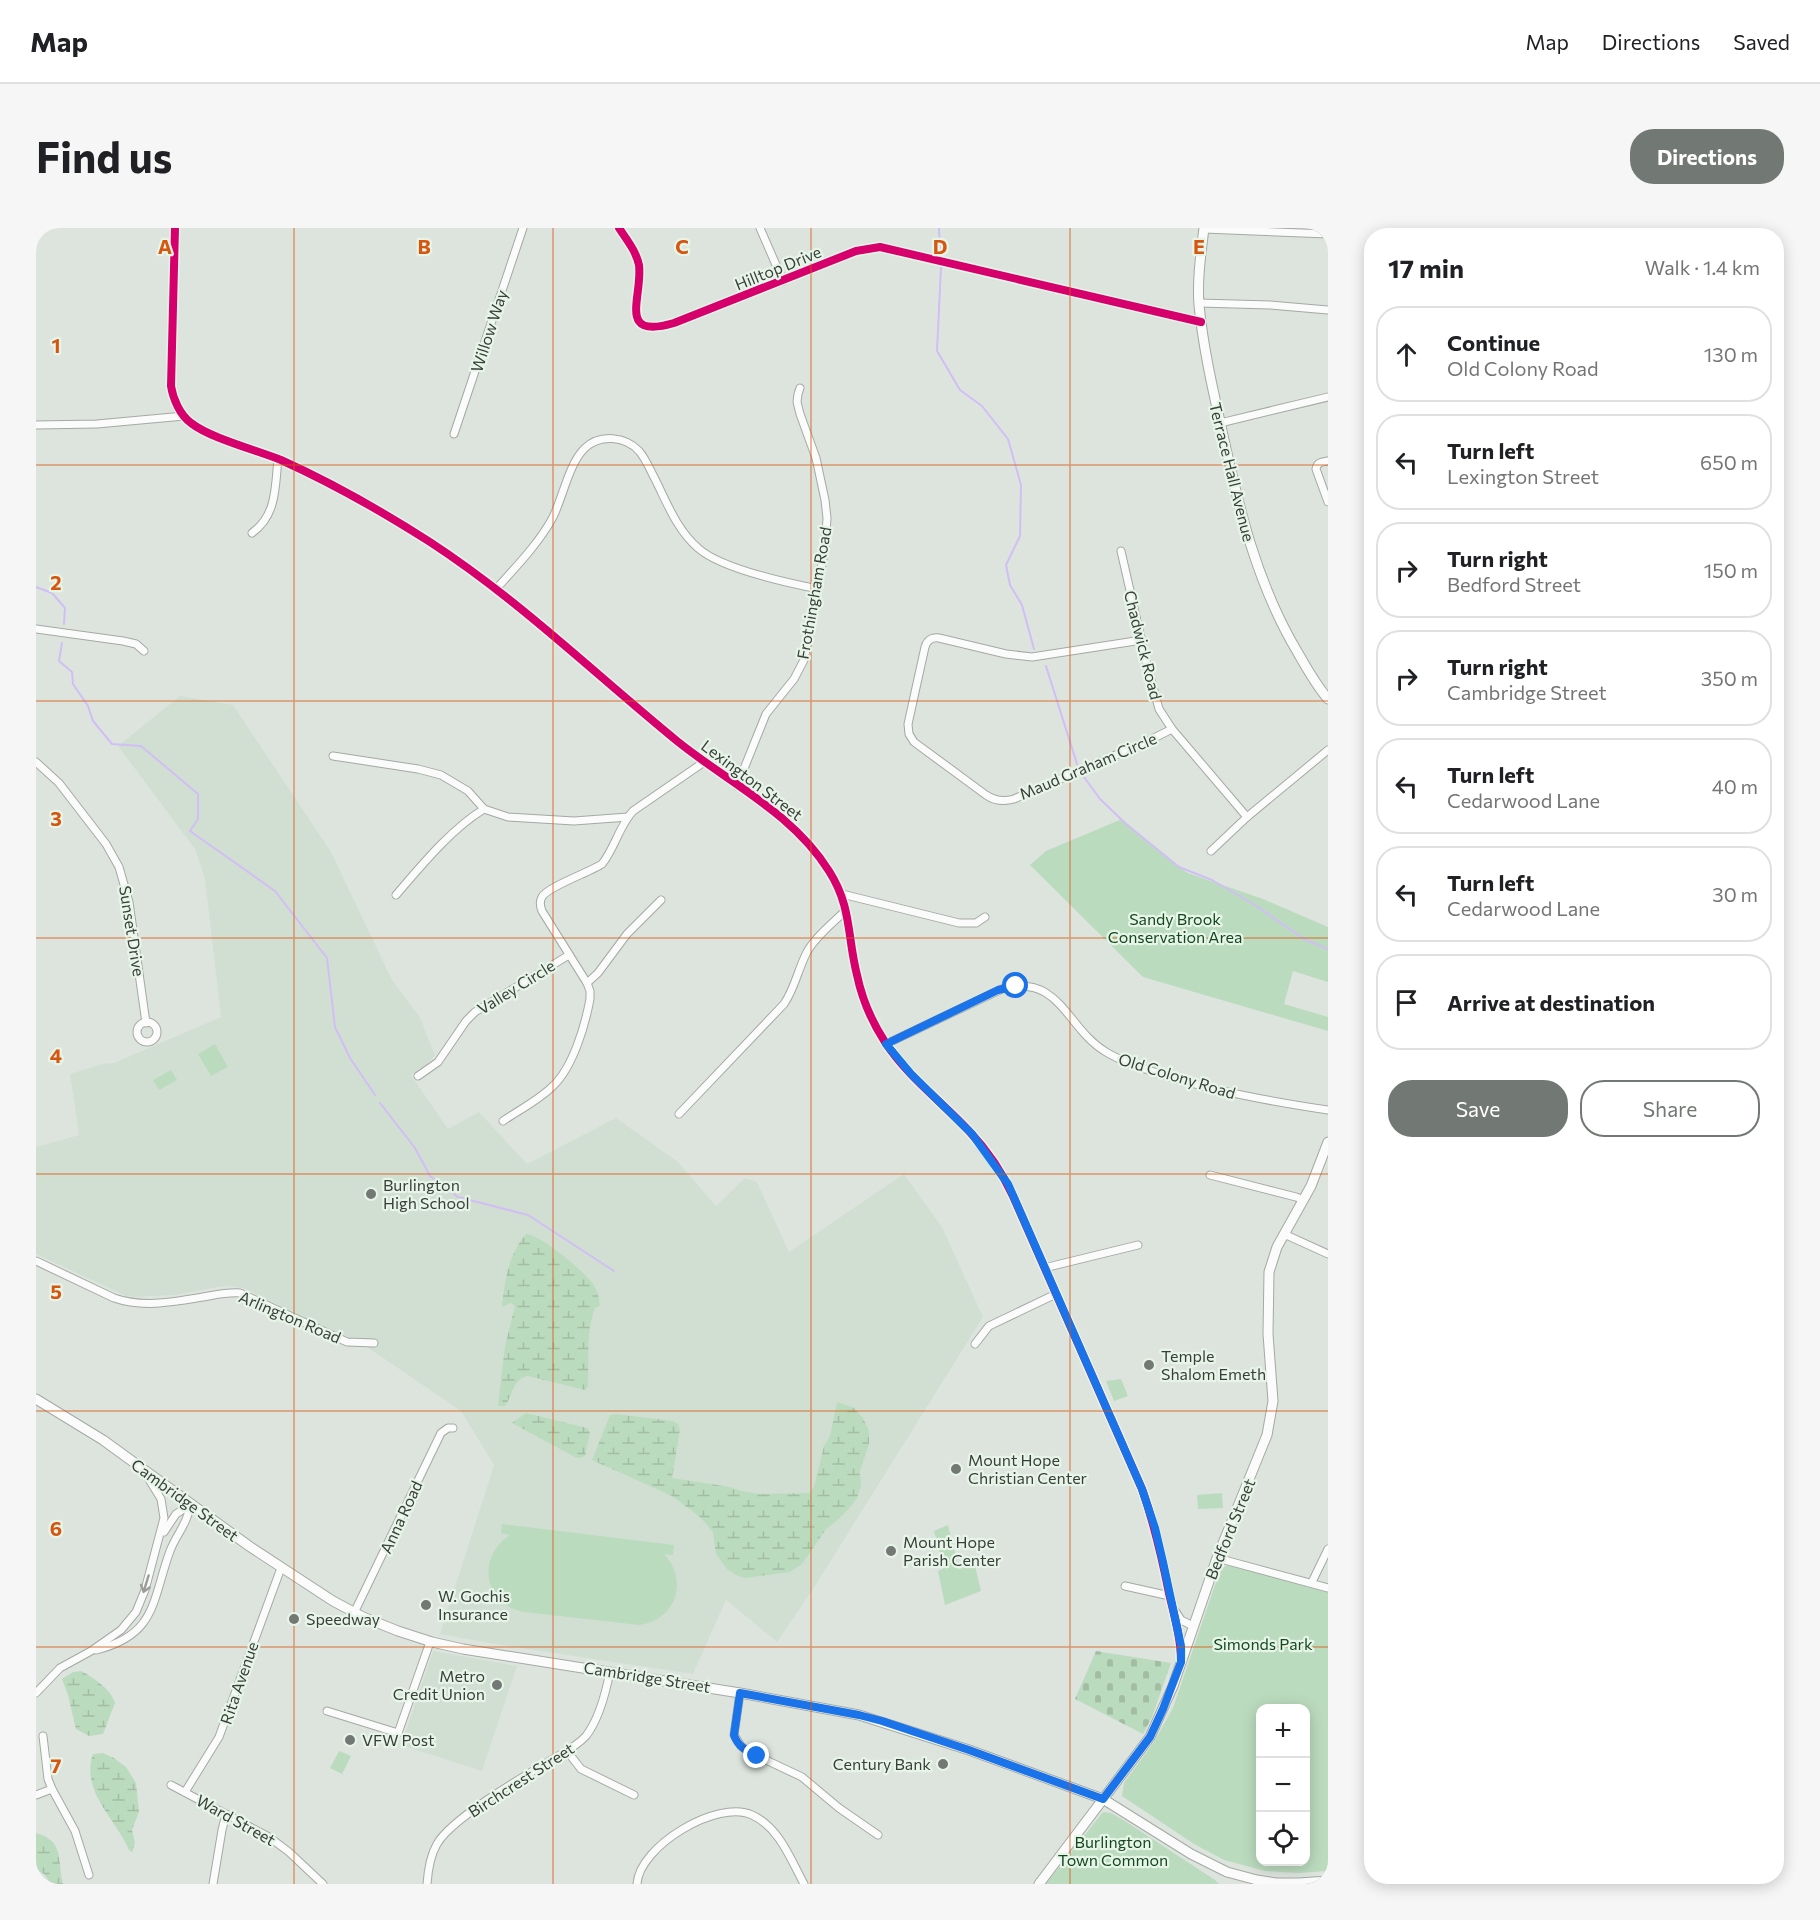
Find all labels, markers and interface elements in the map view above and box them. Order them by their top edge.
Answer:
text: Map [30,24,88,58]
text: Map [1526,29,1569,54]
text: Directions [1602,29,1700,54]
text: Saved [1733,29,1790,54]
button: Directions [1630,129,1784,184]
text: Find us [36,130,172,182]
text: A [158,234,172,258]
text: B [417,234,431,258]
text: C [675,234,689,258]
text: D [933,234,947,258]
text: E [1193,234,1205,258]
street label: Hilltop Drive [732,242,824,293]
text: 17 min [1388,252,1464,283]
text: Walk · 1.4 km [1645,255,1760,279]
street label: Willow Way [466,287,511,375]
text: Continue [1447,329,1540,356]
text: 1 [51,333,61,357]
icon: ahead [1390,338,1423,371]
text: 130 m [1704,342,1758,366]
text: Old Colony Road [1447,356,1599,380]
street label: Terrace Hall Avenue [1206,400,1259,543]
text: Turn left [1447,437,1534,464]
icon: left [1390,446,1423,479]
text: 650 m [1700,450,1758,474]
text: Lexington Street [1447,464,1599,488]
street label: Frothingham Road [793,525,835,661]
text: Turn right [1447,545,1548,572]
icon: right [1390,554,1423,587]
text: 150 m [1704,558,1758,582]
text: 2 [50,570,62,594]
text: Bedford Street [1447,572,1581,596]
street label: Chadwick Road [1121,588,1166,701]
text: Turn right [1447,653,1548,680]
icon: right [1390,662,1423,695]
text: 350 m [1701,666,1758,690]
text: Cambridge Street [1447,680,1607,704]
street label: Maud Graham Circle [1016,728,1159,803]
street label: Lexington Street [698,735,807,824]
text: Turn left [1447,761,1534,788]
icon: left [1390,770,1423,803]
text: 40 m [1712,774,1758,798]
text: Cedarwood Lane [1447,788,1600,812]
text: 3 [50,806,62,830]
text: Turn left [1447,869,1534,896]
icon: left [1390,878,1423,911]
text: 30 m [1712,882,1758,906]
street label: Sunset Drive [116,884,149,978]
text: Cedarwood Lane [1447,896,1600,920]
park label: Sandy Brook Conservation Area [1108,909,1242,946]
street label: Valley Circle [473,955,558,1018]
route start [1002,972,1028,998]
icon: arrive [1390,986,1423,1019]
text: Arrive at destination [1447,989,1655,1016]
text: 4 [50,1043,62,1067]
street label: Old Colony Road [1116,1049,1238,1102]
button: Save [1388,1080,1568,1137]
button: Share [1580,1080,1760,1137]
place label: Burlington High School [383,1175,470,1212]
marker: Burlington High School [364,1187,378,1201]
text: 5 [50,1279,62,1303]
street label: Arlington Road [236,1286,344,1347]
place label: Temple Shalom Emeth [1161,1346,1266,1383]
marker: Temple Shalom Emeth [1142,1358,1156,1372]
place label: Mount Hope Christian Center [968,1450,1088,1487]
street label: Cambridge Street [128,1454,243,1545]
marker: Mount Hope Christian Center [949,1462,963,1476]
street label: Bedford Street [1201,1475,1259,1582]
street label: Anna Road [375,1477,426,1556]
text: 6 [50,1516,62,1540]
place label: Mount Hope Parish Center [903,1532,1002,1569]
marker: Mount Hope Parish Center [884,1544,898,1558]
one-way arrow [140,1574,151,1593]
place label: W. Gochis Insurance [438,1586,510,1623]
marker: W. Gochis Insurance [419,1598,433,1612]
place label: Speedway [306,1609,380,1628]
marker: Speedway [287,1612,301,1626]
park label: Simonds Park [1213,1634,1313,1653]
street label: Rita Avenue [216,1639,262,1727]
street label: Cambridge Street [583,1657,712,1696]
place label: Metro Credit Union [393,1666,485,1703]
marker: Metro Credit Union [490,1678,504,1692]
map controls [1256,1704,1310,1866]
button: + [1256,1704,1310,1758]
place label: VFW Post [362,1730,435,1749]
marker: VFW Post [343,1733,357,1747]
street label: Birchcrest Street [464,1738,578,1821]
route end [743,1742,769,1768]
text: 7 [51,1753,62,1777]
place label: Century Bank [833,1754,931,1773]
marker: Century Bank [936,1757,950,1771]
button: − [1256,1758,1310,1812]
street label: Ward Street [193,1790,279,1849]
button: locate [1256,1812,1310,1866]
park label: Burlington Town Common [1058,1832,1168,1869]

